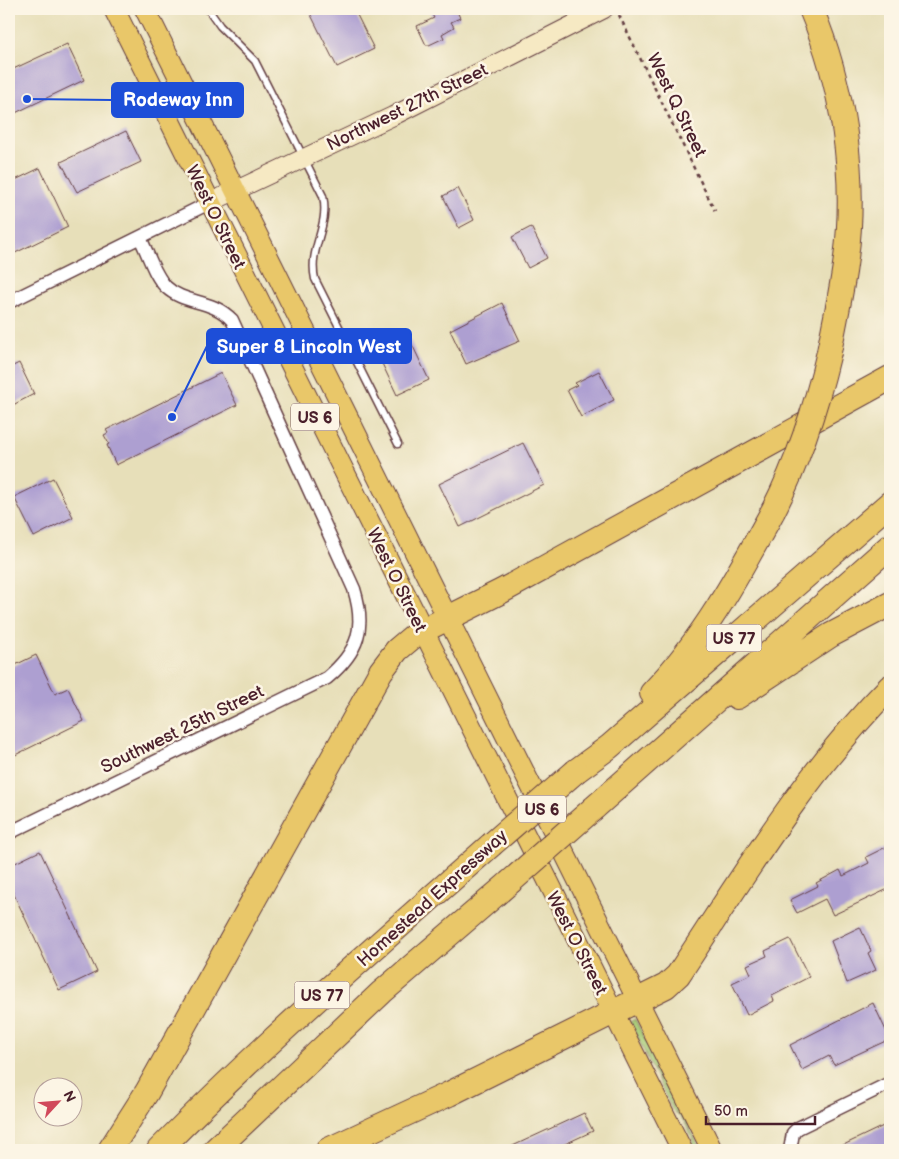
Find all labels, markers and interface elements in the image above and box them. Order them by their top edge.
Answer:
street label: West Q Street [642,50,711,161]
street label: Northwest 27th Street [323,59,492,156]
callout: Rodeway Inn [112,83,243,117]
text: Rodeway Inn [123,89,233,112]
street label: West O Street [181,162,250,273]
callout: Super 8 Lincoln West [207,329,411,363]
text: Super 8 Lincoln West [217,336,402,359]
road number: US 6 [291,404,339,431]
street label: West O Street [362,525,431,636]
road number: US 77 [706,624,762,651]
street label: Southwest 25th Street [97,681,267,778]
road number: US 6 [518,796,566,822]
street label: Homestead Expressway [353,825,512,971]
street label: West O Street [542,888,612,999]
road number: US 77 [294,982,350,1008]
north arrow [32,1076,82,1126]
text: N [59,1088,79,1105]
scale bar [706,1094,815,1126]
text: 50 m [714,1102,748,1121]

